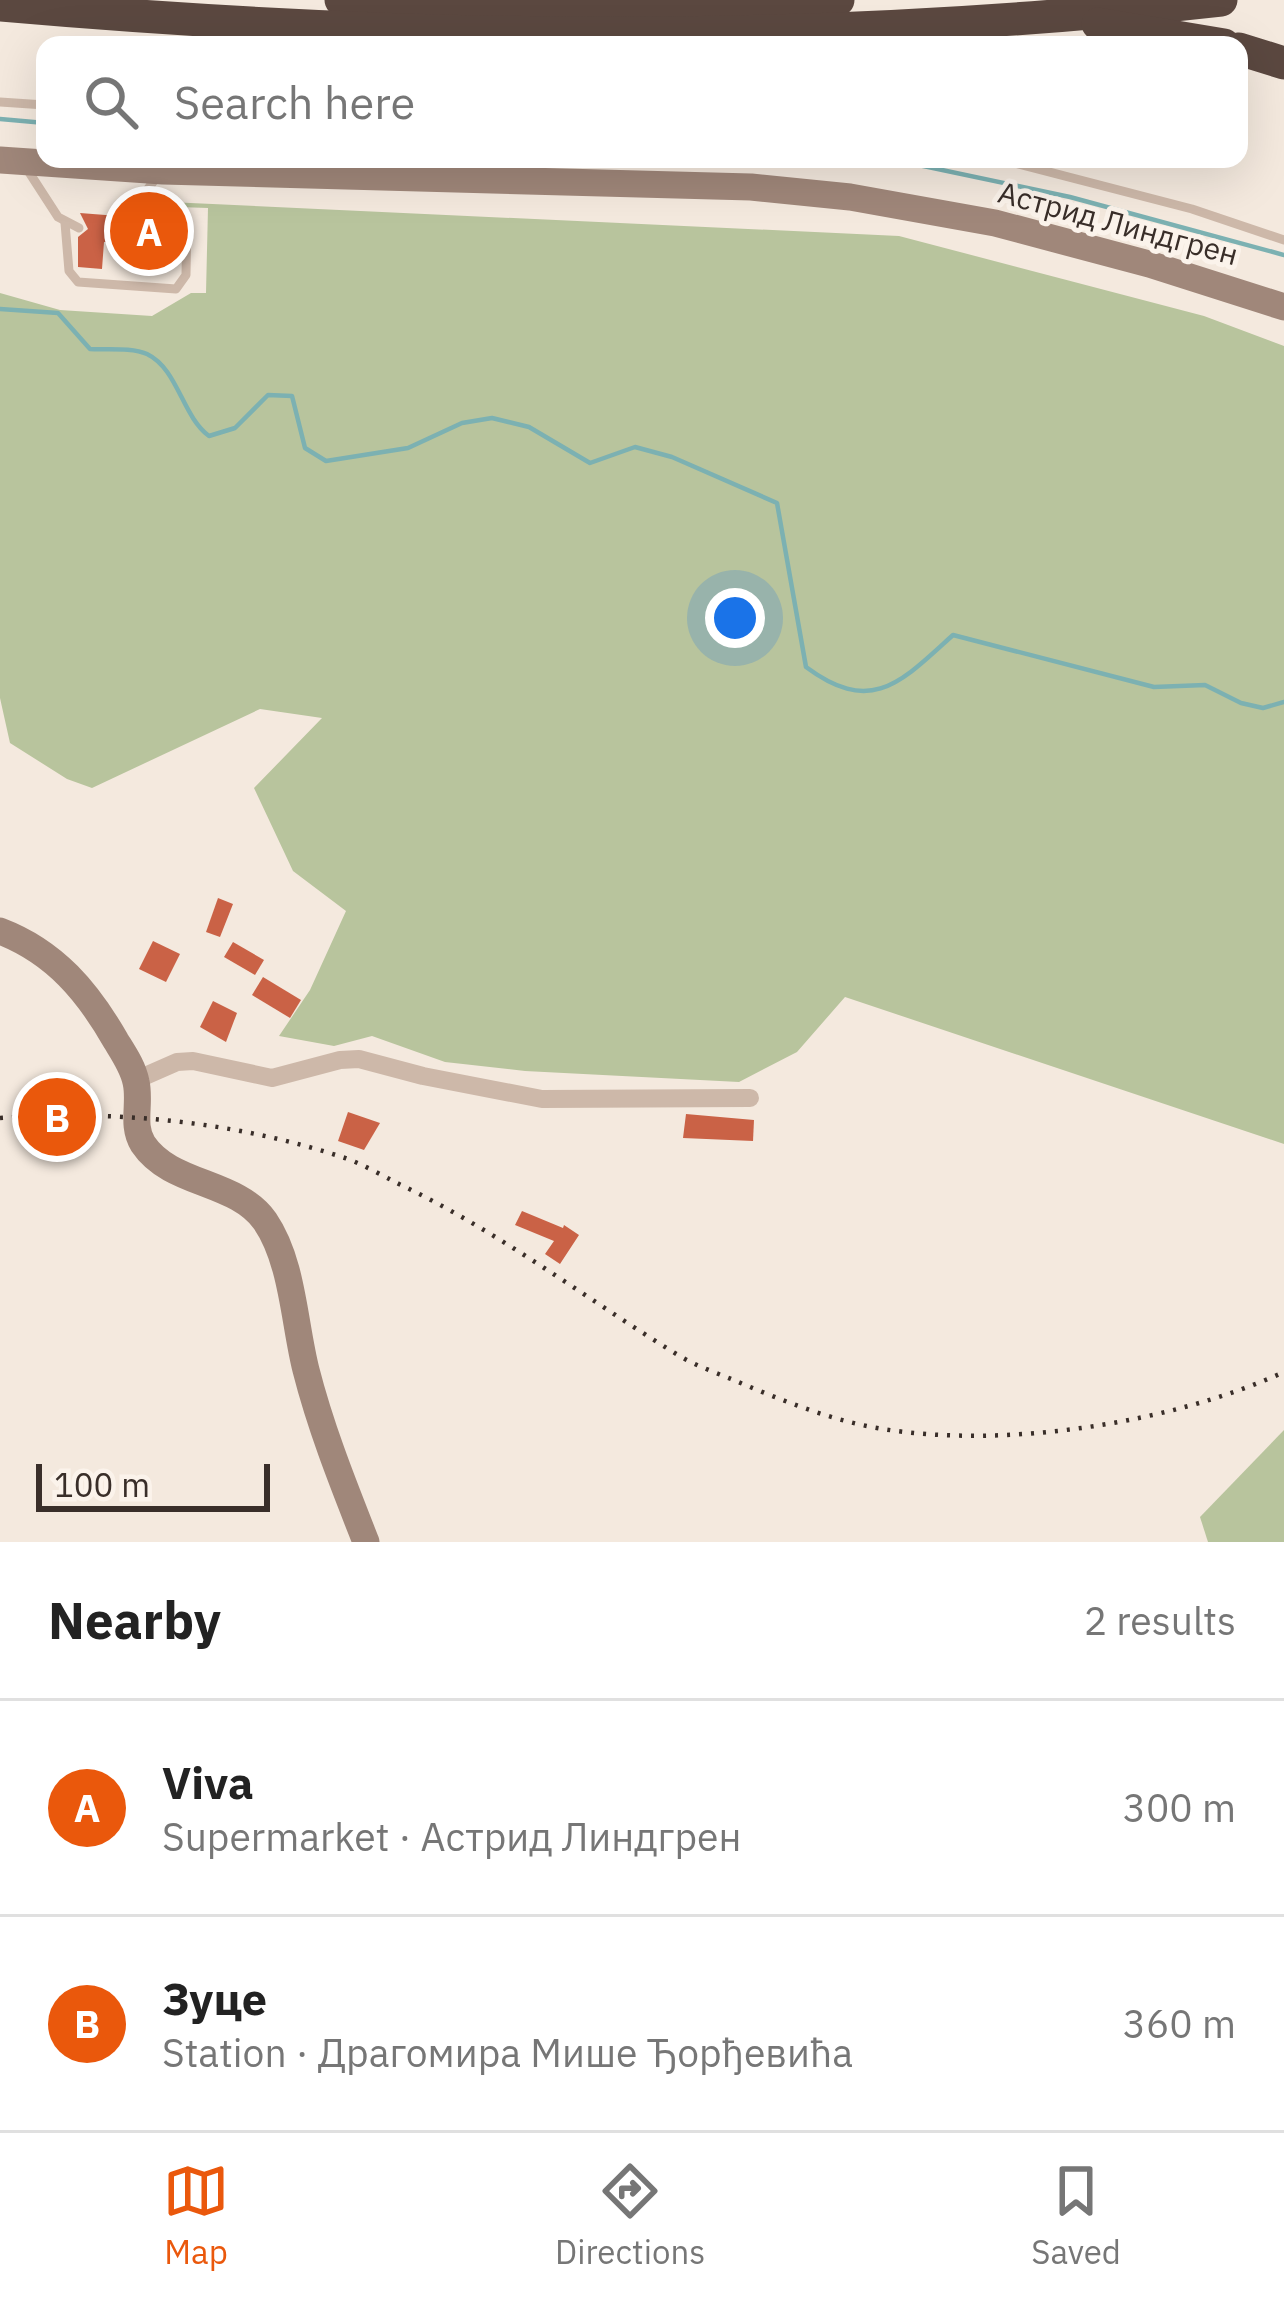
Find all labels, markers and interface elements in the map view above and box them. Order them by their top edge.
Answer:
search box [36,36,1248,168]
icon: search [78,69,144,135]
text: Search here [174,73,415,131]
street label: Астрид Линдгрен [994,172,1243,273]
pin: A [110,186,188,276]
your location [705,588,765,648]
pin: B [18,1072,96,1162]
scale bar [36,1458,270,1511]
text: 100 m [54,1463,150,1506]
text: Nearby [48,1587,221,1653]
text: 2 results [1084,1595,1236,1646]
text: Viva [162,1753,254,1811]
text: A [74,1782,100,1833]
text: 300 m [1123,1782,1236,1833]
text: Supermarket · Астрид Линдгрен [162,1811,741,1862]
text: Зуце [162,1969,267,2027]
text: B [74,1998,100,2049]
text: 360 m [1123,1998,1236,2049]
text: Station · Драгомира Мише Ђорђевића [162,2027,853,2078]
tab: Map [163,2158,229,2273]
tab: Directions [555,2158,705,2273]
tab: Saved [1031,2158,1121,2273]

